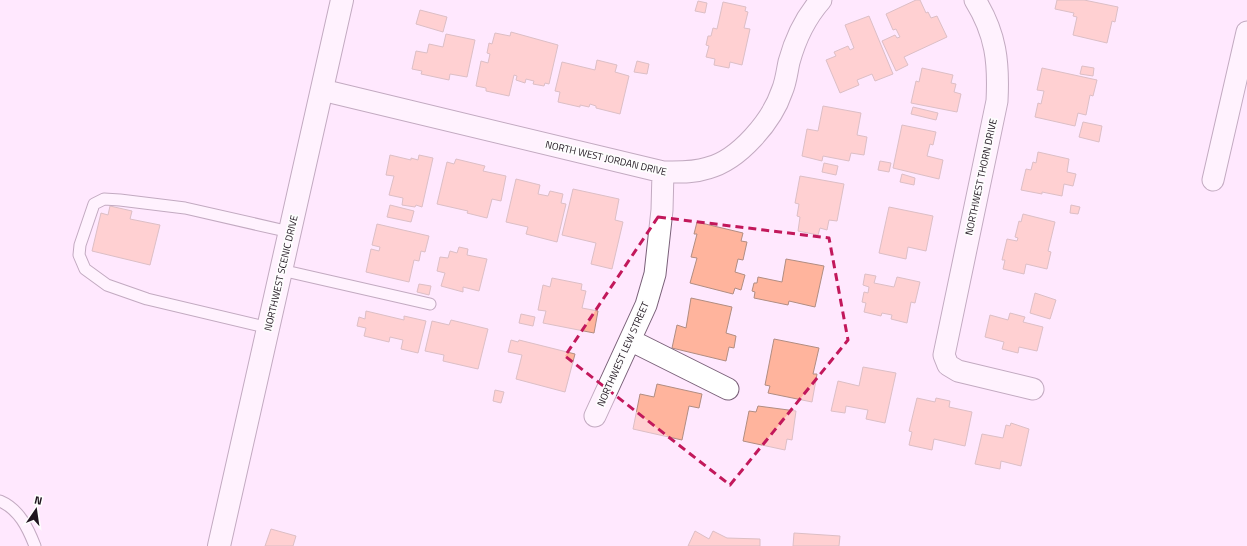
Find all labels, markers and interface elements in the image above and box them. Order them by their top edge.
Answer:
street label: NORTHWEST THORN DRIVE [961,117,1001,237]
street label: NORTH WEST JORDAN DRIVE [544,137,669,179]
street label: NORTHWEST SCENIC DRIVE [260,213,302,332]
street label: NORTHWEST LEW STREET [593,299,653,409]
north arrow [16,490,56,530]
text: N [33,492,44,509]

